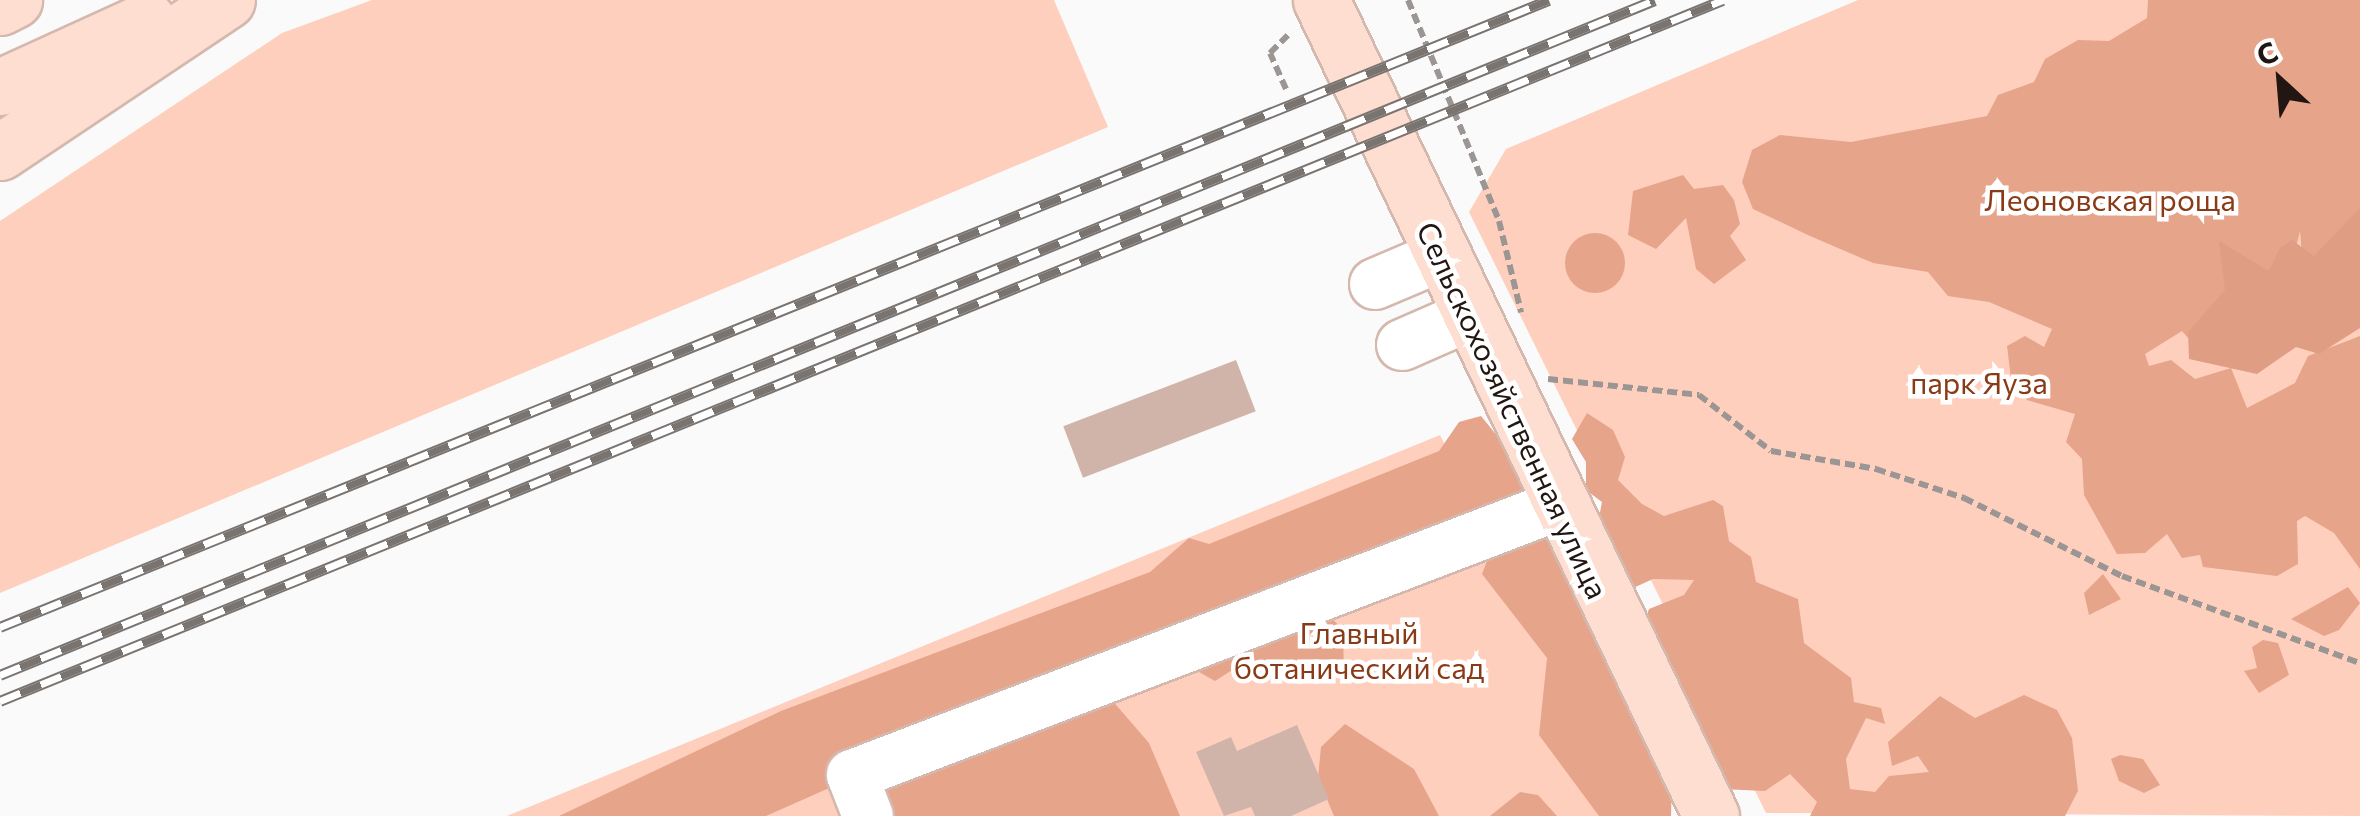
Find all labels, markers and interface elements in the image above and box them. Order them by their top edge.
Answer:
north arrow [2230,30,2330,130]
text: С [2251,34,2283,73]
park label: Леоновская роща [1984,181,2236,217]
street label: Сельскохозяйственная улица [1410,216,1616,604]
park label: парк Яуза [1910,364,2048,400]
park label: Главный ботанический сад [1234,614,1484,684]

